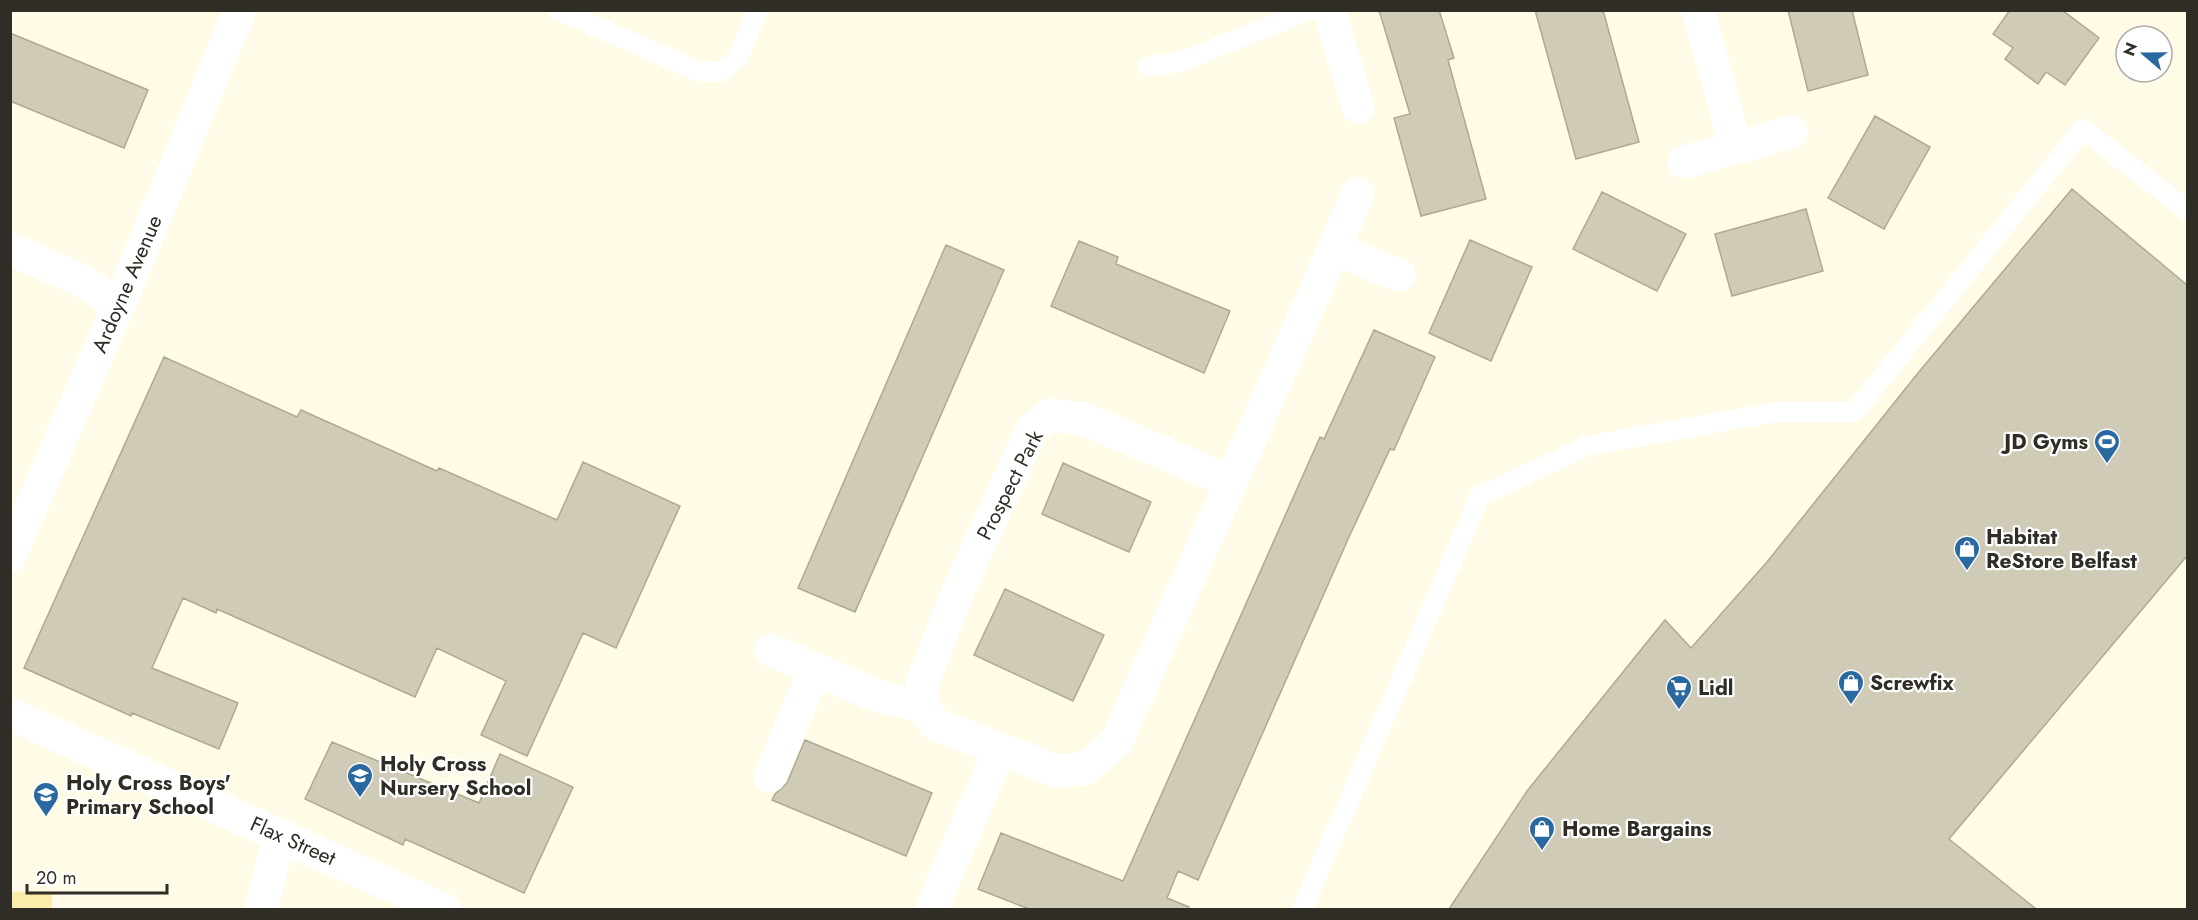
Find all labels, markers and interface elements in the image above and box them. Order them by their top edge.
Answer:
north arrow [2114,24,2174,84]
text: N [2117,39,2143,59]
street label: Ardoyne Avenue [84,210,170,358]
street label: Prospect Park [970,424,1051,545]
place label: JD Gyms [2000,427,2088,457]
sports icon: JD Gyms [2092,427,2122,465]
place label: Habitat ReStore Belfast [1986,522,2137,576]
shop icon: Habitat ReStore Belfast [1952,534,1982,572]
shop icon: Screwfix [1836,668,1866,706]
place label: Screwfix [1870,668,1955,698]
supermarket icon: Lidl [1664,673,1694,711]
place label: Lidl [1698,673,1734,703]
place label: Holy Cross Nursery School [380,749,531,803]
school or university icon: Holy Cross Nursery School [345,761,375,799]
place label: Holy Cross Boys' Primary School [66,768,231,822]
school or university icon: Holy Cross Boys' Primary School [31,780,61,818]
street label: Flax Street [245,809,341,873]
shop icon: Home Bargains [1527,814,1557,852]
place label: Home Bargains [1562,814,1712,844]
scale bar [27,857,166,895]
text: 20 m [36,865,76,891]

